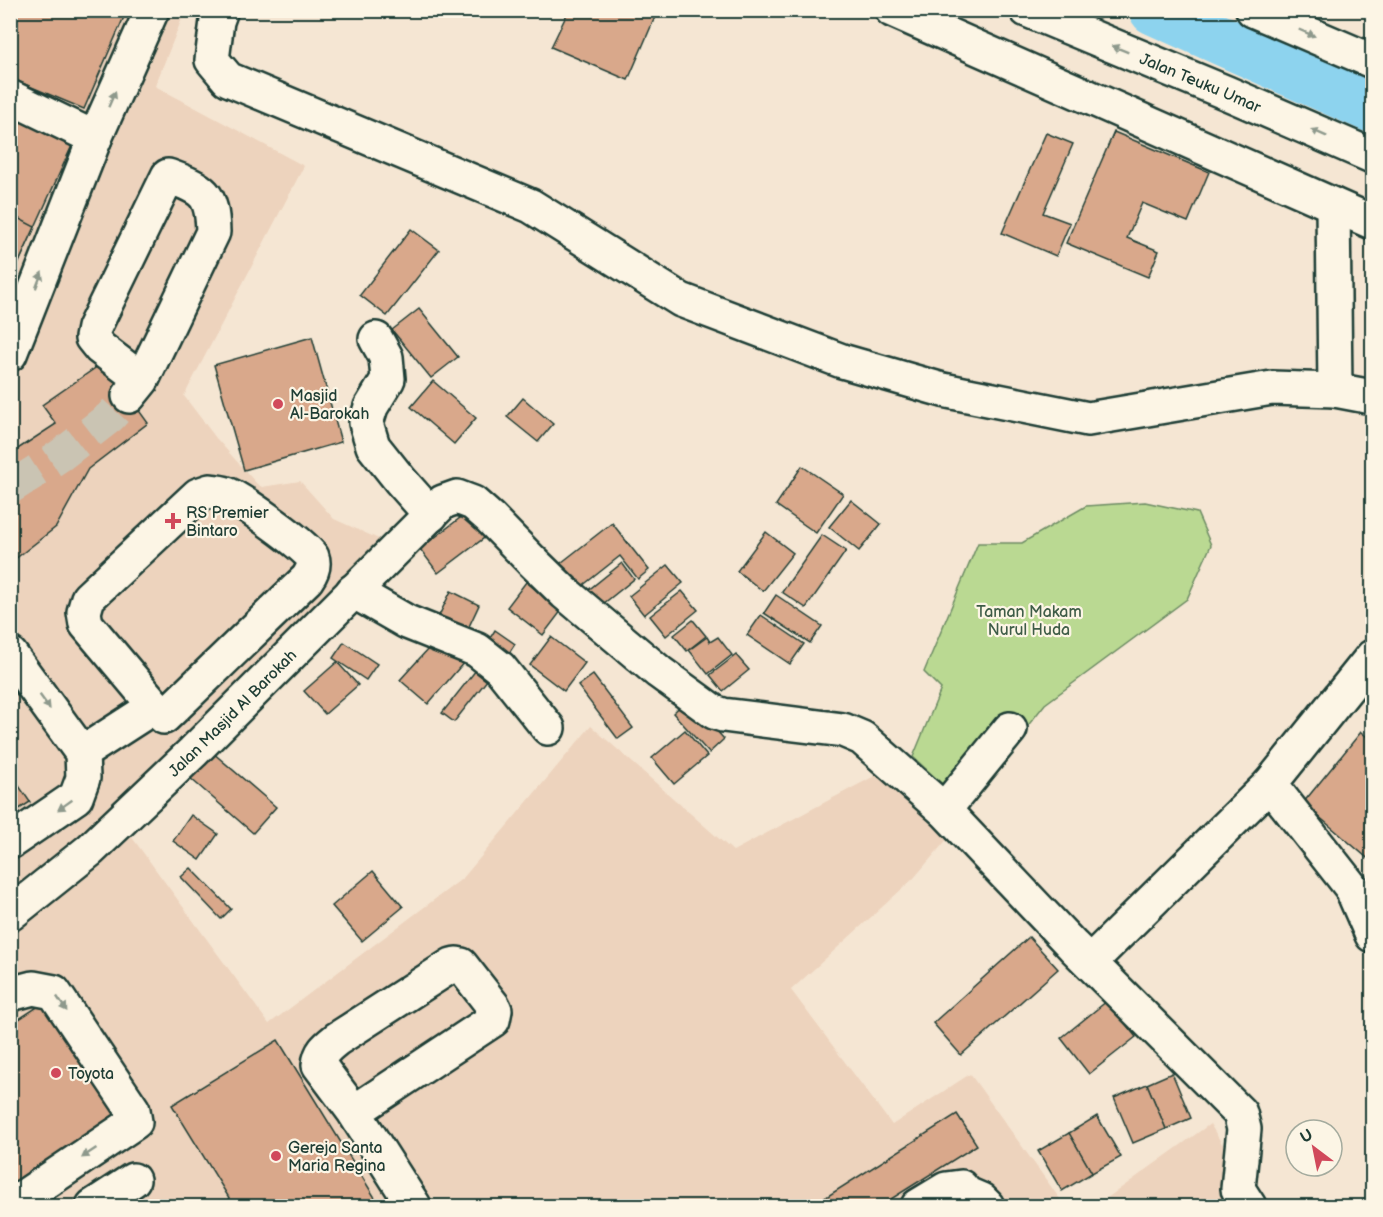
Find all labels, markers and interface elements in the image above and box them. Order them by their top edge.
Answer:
one-way arrow [1298,29,1316,38]
one-way arrow [1111,44,1129,53]
street label: Jalan Teuku Umar [1137,50,1264,118]
one-way arrow [108,91,117,108]
one-way arrow [1310,127,1328,137]
one-way arrow [35,271,45,289]
place label: Masjid Al-Barokah [290,387,369,424]
marker: Masjid Al-Barokah [271,397,285,411]
place label: RS Premier Bintaro [186,504,269,541]
marker: RS Premier Bintaro [164,512,182,530]
park label: Taman Makam Nurul Huda [976,603,1082,640]
street label: Jalan Masjid Al Barokah [165,646,301,781]
one-way arrow [39,693,51,709]
one-way arrow [57,799,73,811]
one-way arrow [56,995,68,1011]
place label: Toyota [68,1065,114,1084]
marker: Toyota [49,1066,63,1080]
north arrow [1284,1118,1344,1178]
text: U [1297,1125,1317,1148]
place label: Gereja Santa Maria Regina [288,1139,386,1176]
one-way arrow [81,1147,97,1158]
marker: Gereja Santa Maria Regina [269,1149,283,1163]

